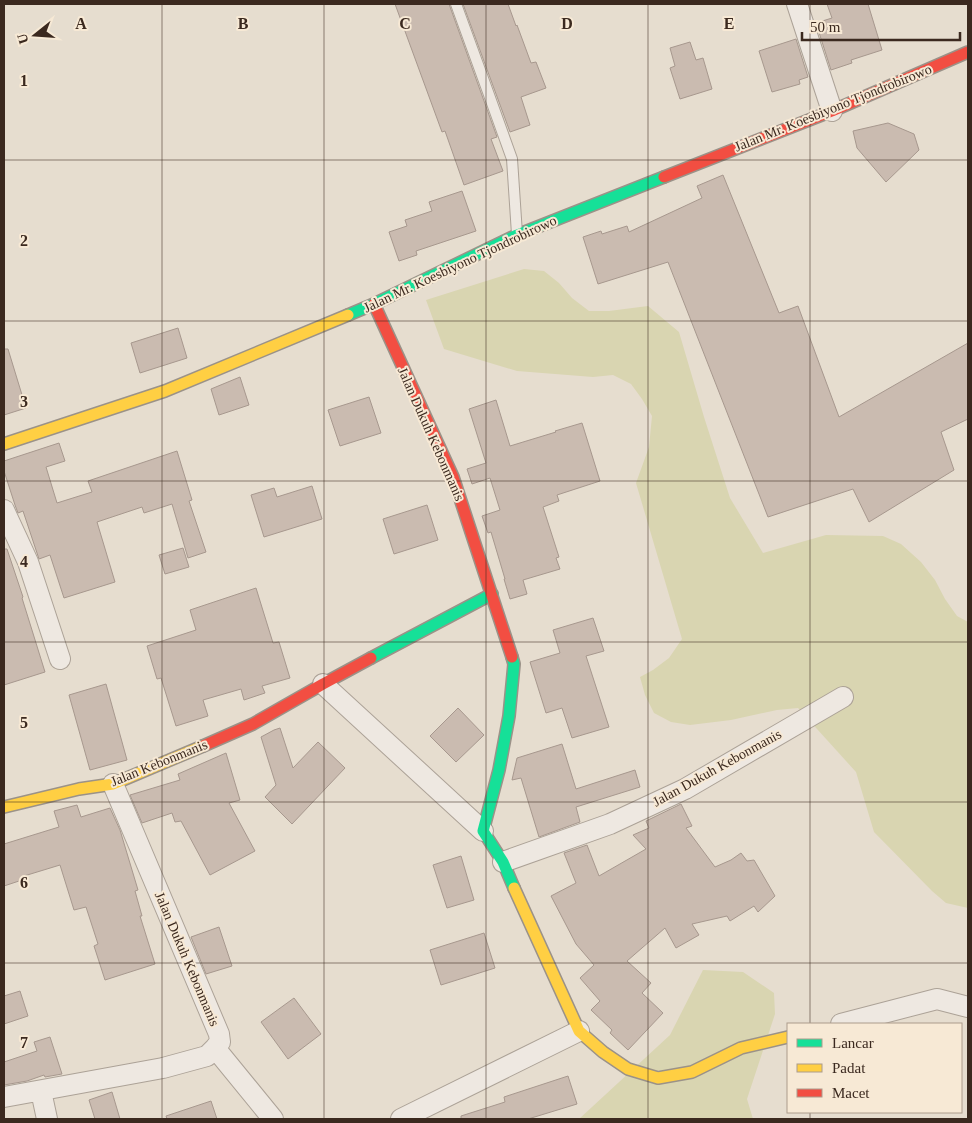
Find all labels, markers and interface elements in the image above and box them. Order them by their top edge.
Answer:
north arrow [10,10,60,60]
scale bar [802,10,960,42]
text: A [75,15,87,32]
text: B [238,15,249,32]
text: C [399,15,411,32]
text: D [561,15,573,32]
text: E [724,15,734,32]
text: 50 m [810,19,841,35]
text: U [14,32,32,46]
street label: Jalan Mr. Koesbiyono Tjondrobirowo [732,61,934,155]
text: 1 [20,72,28,89]
street label: Jalan Mr. Koesbiyono Tjondrobirowo [361,213,559,315]
text: 2 [20,232,28,249]
street label: Jalan Dukuh Kebonmanis [395,365,467,503]
text: 3 [20,393,28,410]
text: 4 [20,553,28,570]
text: 5 [20,714,28,731]
street label: Jalan Dukuh Kebonmanis [650,726,784,810]
street label: Jalan Kebonmanis [108,737,210,789]
text: 6 [20,874,28,891]
street label: Jalan Dukuh Kebonmanis [152,889,222,1029]
legend [787,1023,962,1113]
text: 7 [20,1034,28,1051]
text: Lancar [832,1035,874,1051]
text: Padat [832,1060,866,1076]
text: Macet [832,1085,870,1101]

